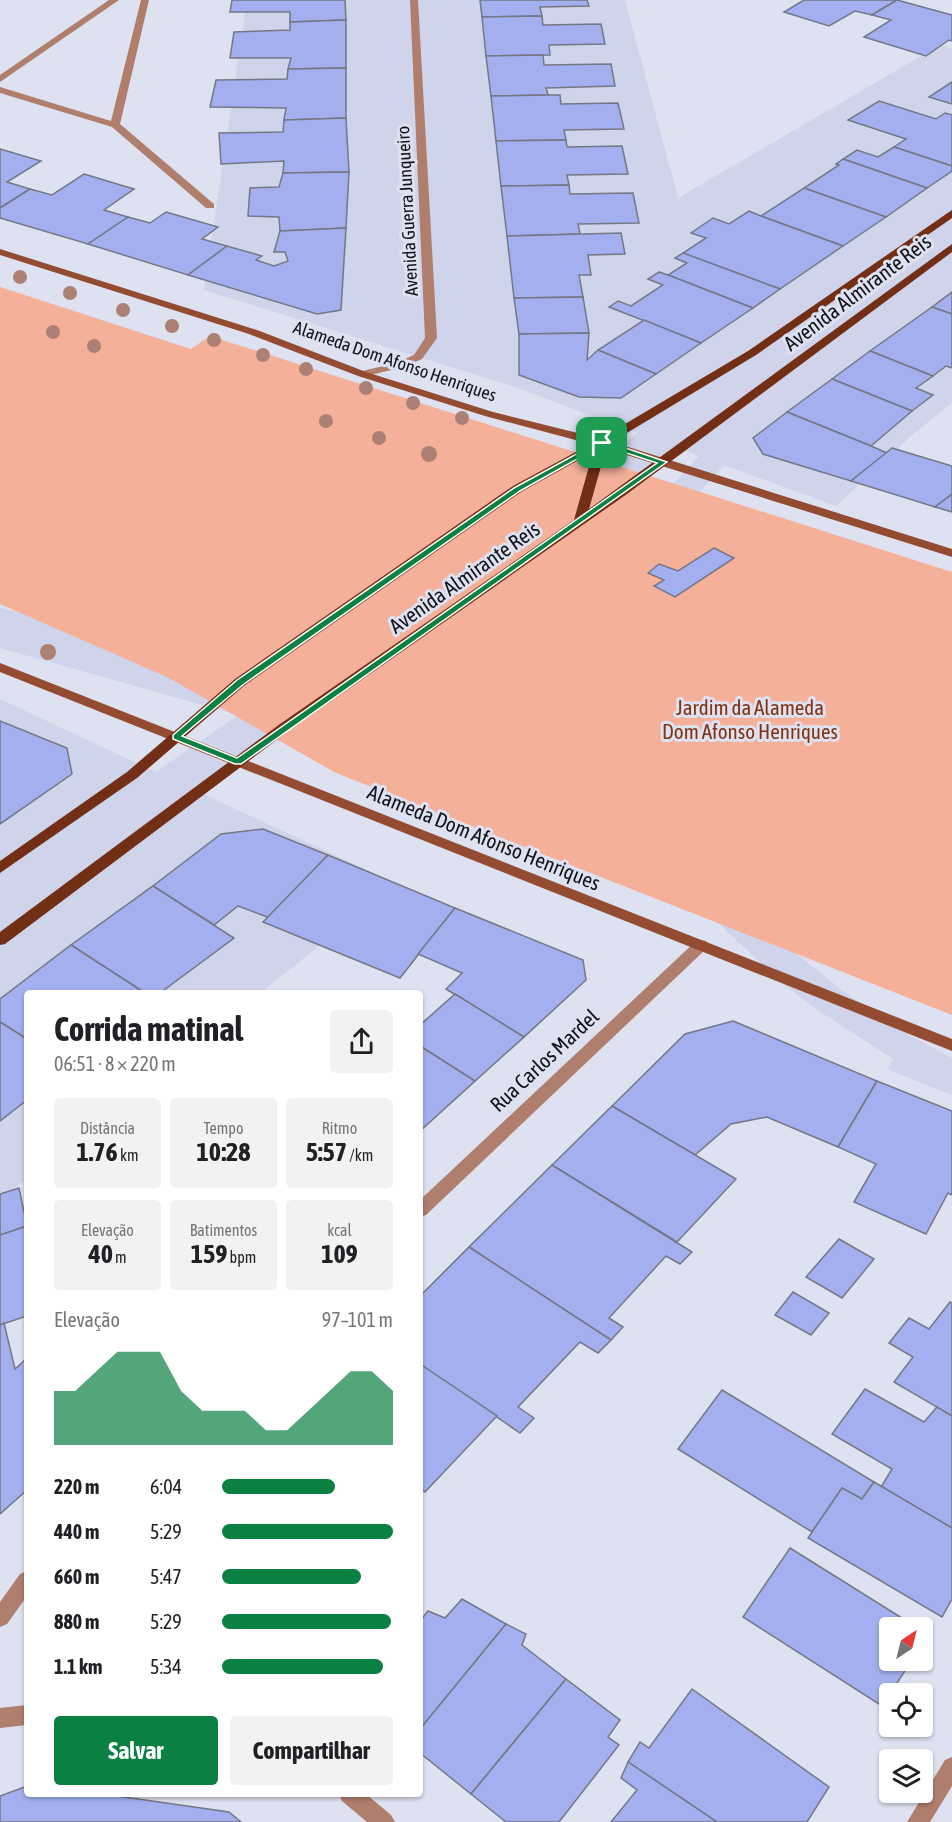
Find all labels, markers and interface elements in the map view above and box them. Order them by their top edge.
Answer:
street label: Avenida Guerra Junqueiro [392,125,422,297]
street label: Avenida Almirante Reis [779,229,935,355]
street label: Alameda Dom Afonso Henriques [291,316,499,406]
pin [576,417,627,468]
icon: arrive [585,426,618,459]
street label: Avenida Almirante Reis [384,516,544,638]
park label: Jardim da Alameda Dom Afonso Henriques [662,695,838,743]
street label: Alameda Dom Afonso Henriques [364,779,604,895]
street label: Rua Carlos Mardel [485,1003,603,1116]
text: Corrida matinal [54,1010,243,1048]
button: share [330,1010,393,1073]
text: 06:51 · 8 × 220 m [54,1052,176,1075]
text: Distância [80,1119,135,1137]
text: Tempo [204,1119,243,1137]
text: Ritmo [322,1119,357,1137]
text: 1.76 [76,1137,118,1167]
text: 10:28 [196,1137,251,1167]
text: 5:57 [306,1137,347,1167]
text: km [118,1146,139,1164]
text: /km [347,1146,373,1164]
text: Elevação [81,1221,134,1239]
text: Batimentos [190,1221,257,1239]
text: kcal [327,1221,352,1239]
text: 40 [88,1239,113,1269]
text: 159 [191,1239,227,1269]
text: 109 [321,1239,358,1269]
text: m [113,1248,127,1266]
text: bpm [227,1248,256,1266]
text: Elevação [54,1308,120,1331]
text: 97–101 m [322,1308,393,1331]
text: 220 m [54,1475,99,1498]
text: 6:04 [150,1475,182,1498]
text: 440 m [54,1520,99,1543]
text: 5:29 [150,1520,182,1543]
text: 660 m [54,1565,99,1588]
text: 5:47 [150,1565,182,1588]
text: 880 m [54,1610,99,1633]
text: 5:29 [150,1610,182,1633]
north arrow [879,1617,933,1671]
map controls [879,1617,933,1803]
text: 1.1 km [54,1655,102,1678]
text: 5:34 [150,1655,182,1678]
button: locate [879,1683,933,1737]
button: Salvar [54,1716,218,1785]
button: Compartilhar [230,1716,393,1785]
button: layers [879,1749,933,1803]

